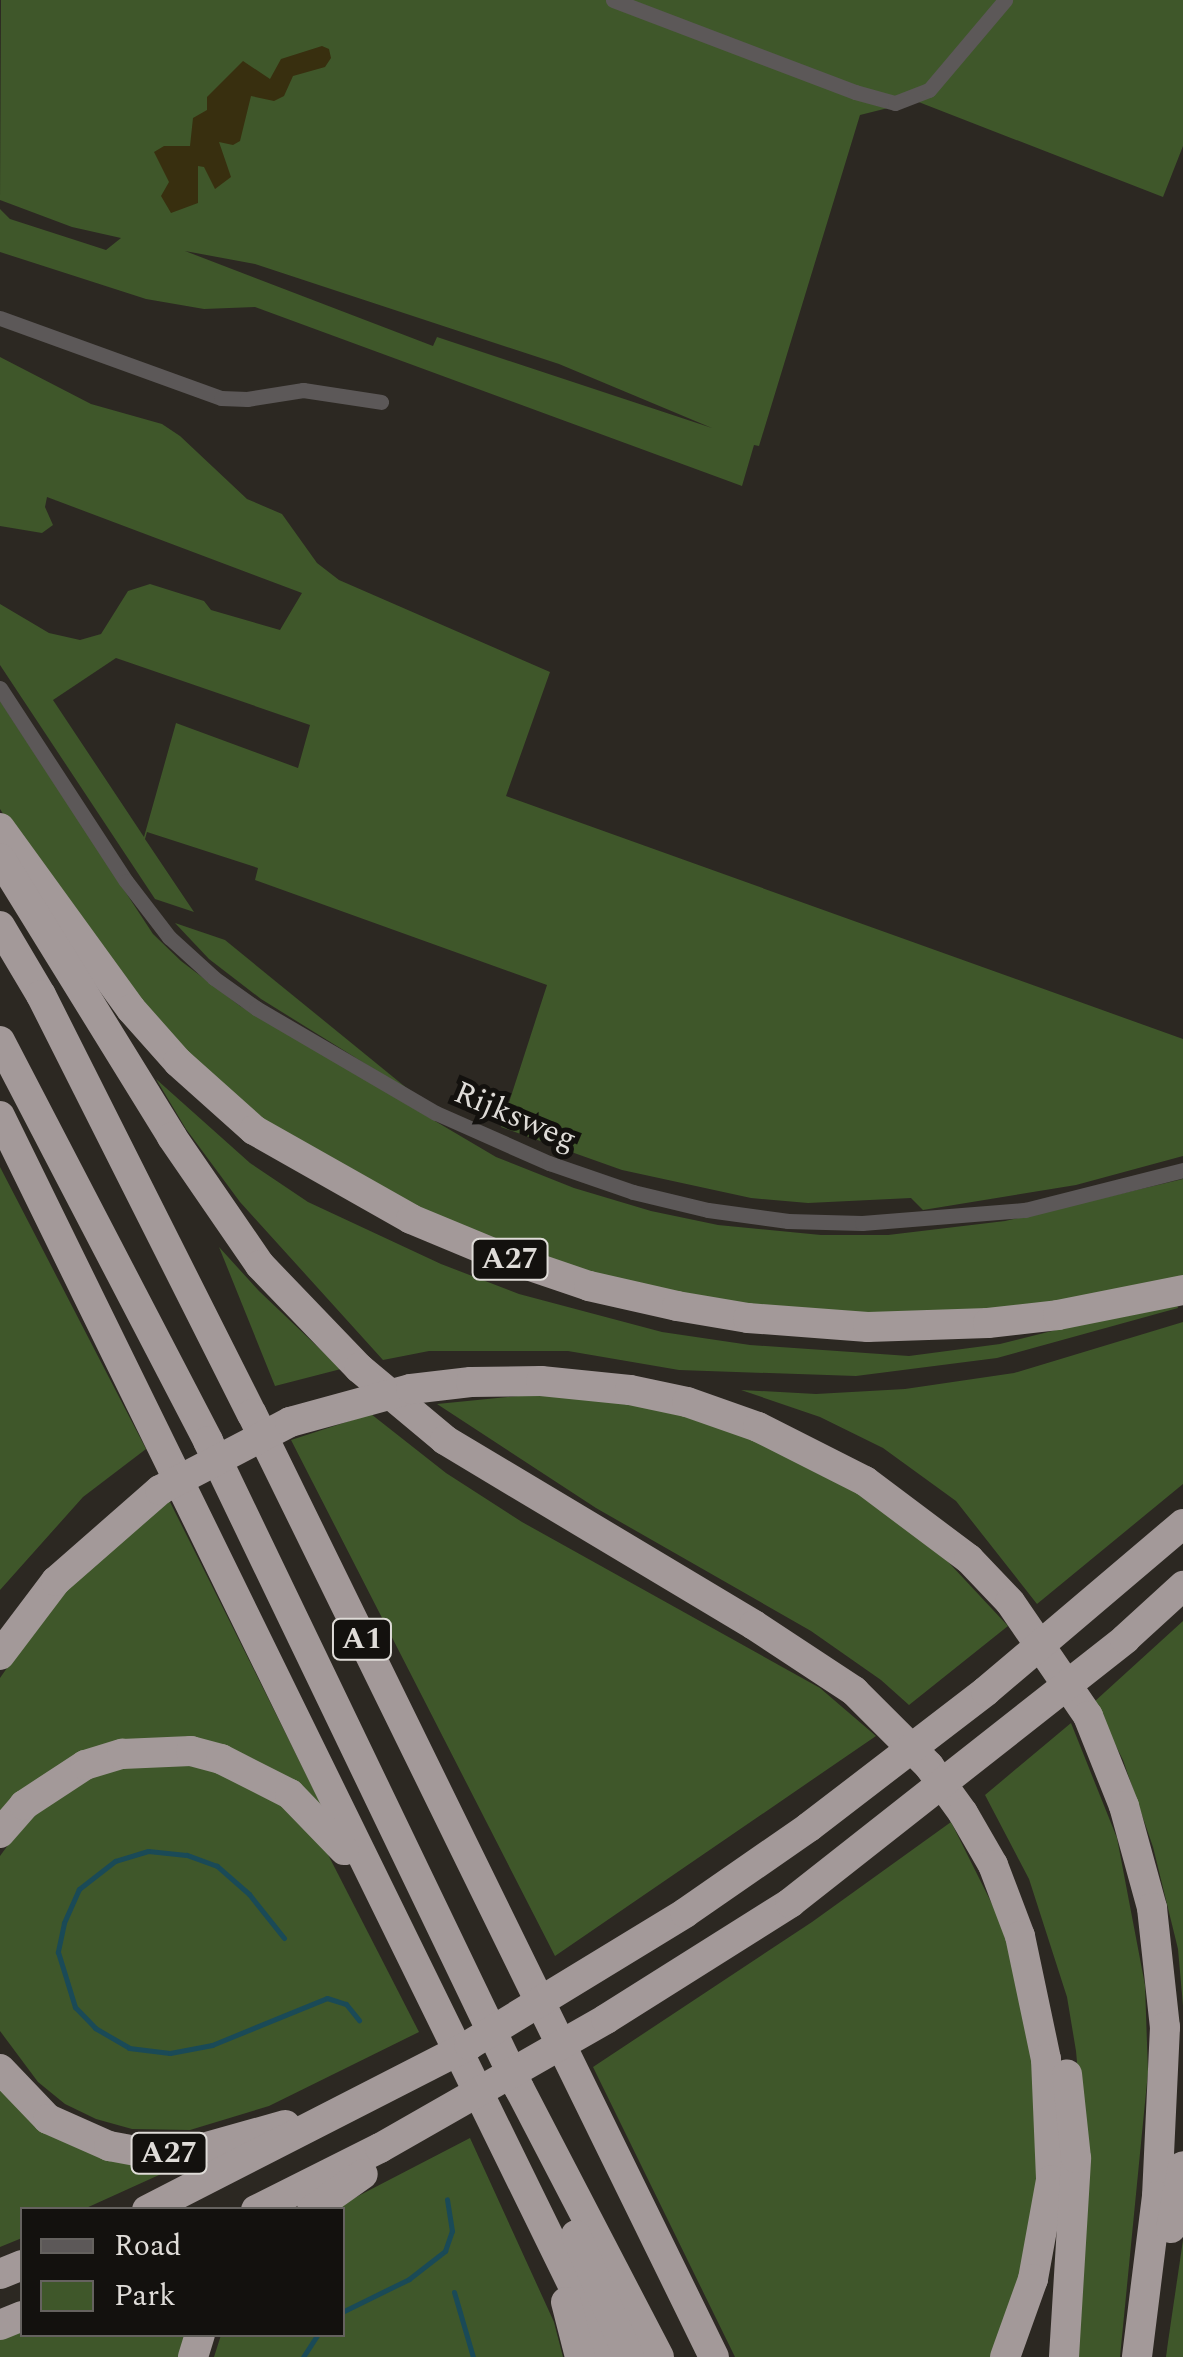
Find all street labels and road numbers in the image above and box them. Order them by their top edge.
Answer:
street label: Rijksweg [448,1074,582,1160]
road number: A27 [470,1234,550,1284]
road number: A1 [330,1614,394,1664]
road number: A27 [129,2128,209,2178]

